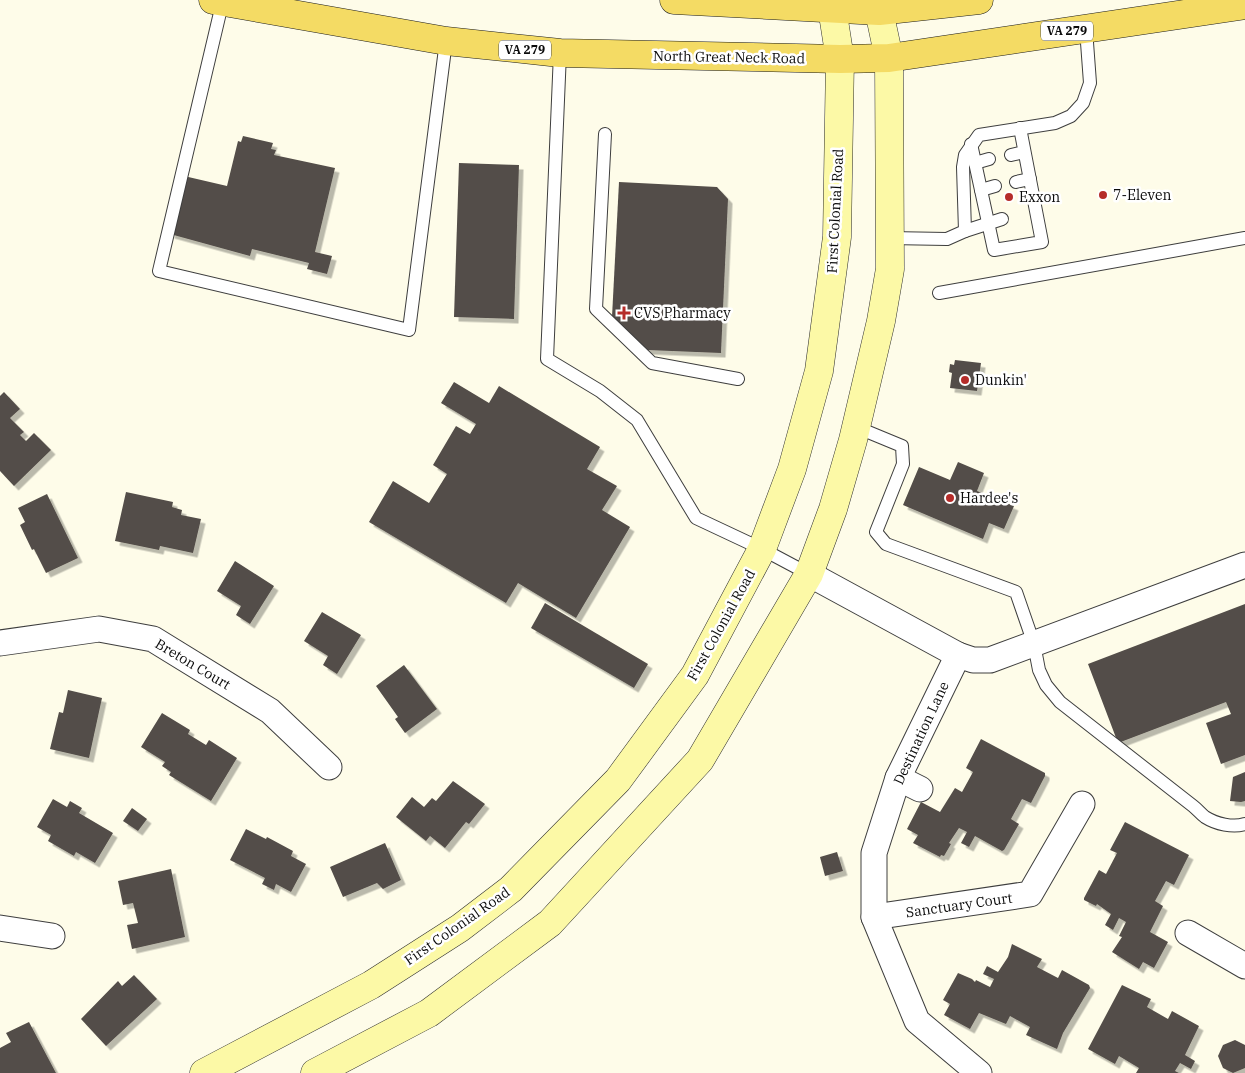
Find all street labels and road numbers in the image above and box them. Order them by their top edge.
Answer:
road number: VA 279 [1041,22,1093,40]
road number: VA 279 [499,40,551,60]
street label: North Great Neck Road [653,47,806,67]
street label: First Colonial Road [823,148,847,274]
street label: First Colonial Road [683,566,759,684]
street label: Breton Court [152,634,234,694]
street label: Destination Lane [889,679,953,787]
street label: First Colonial Road [401,883,514,969]
street label: Sanctuary Court [905,889,1014,921]

